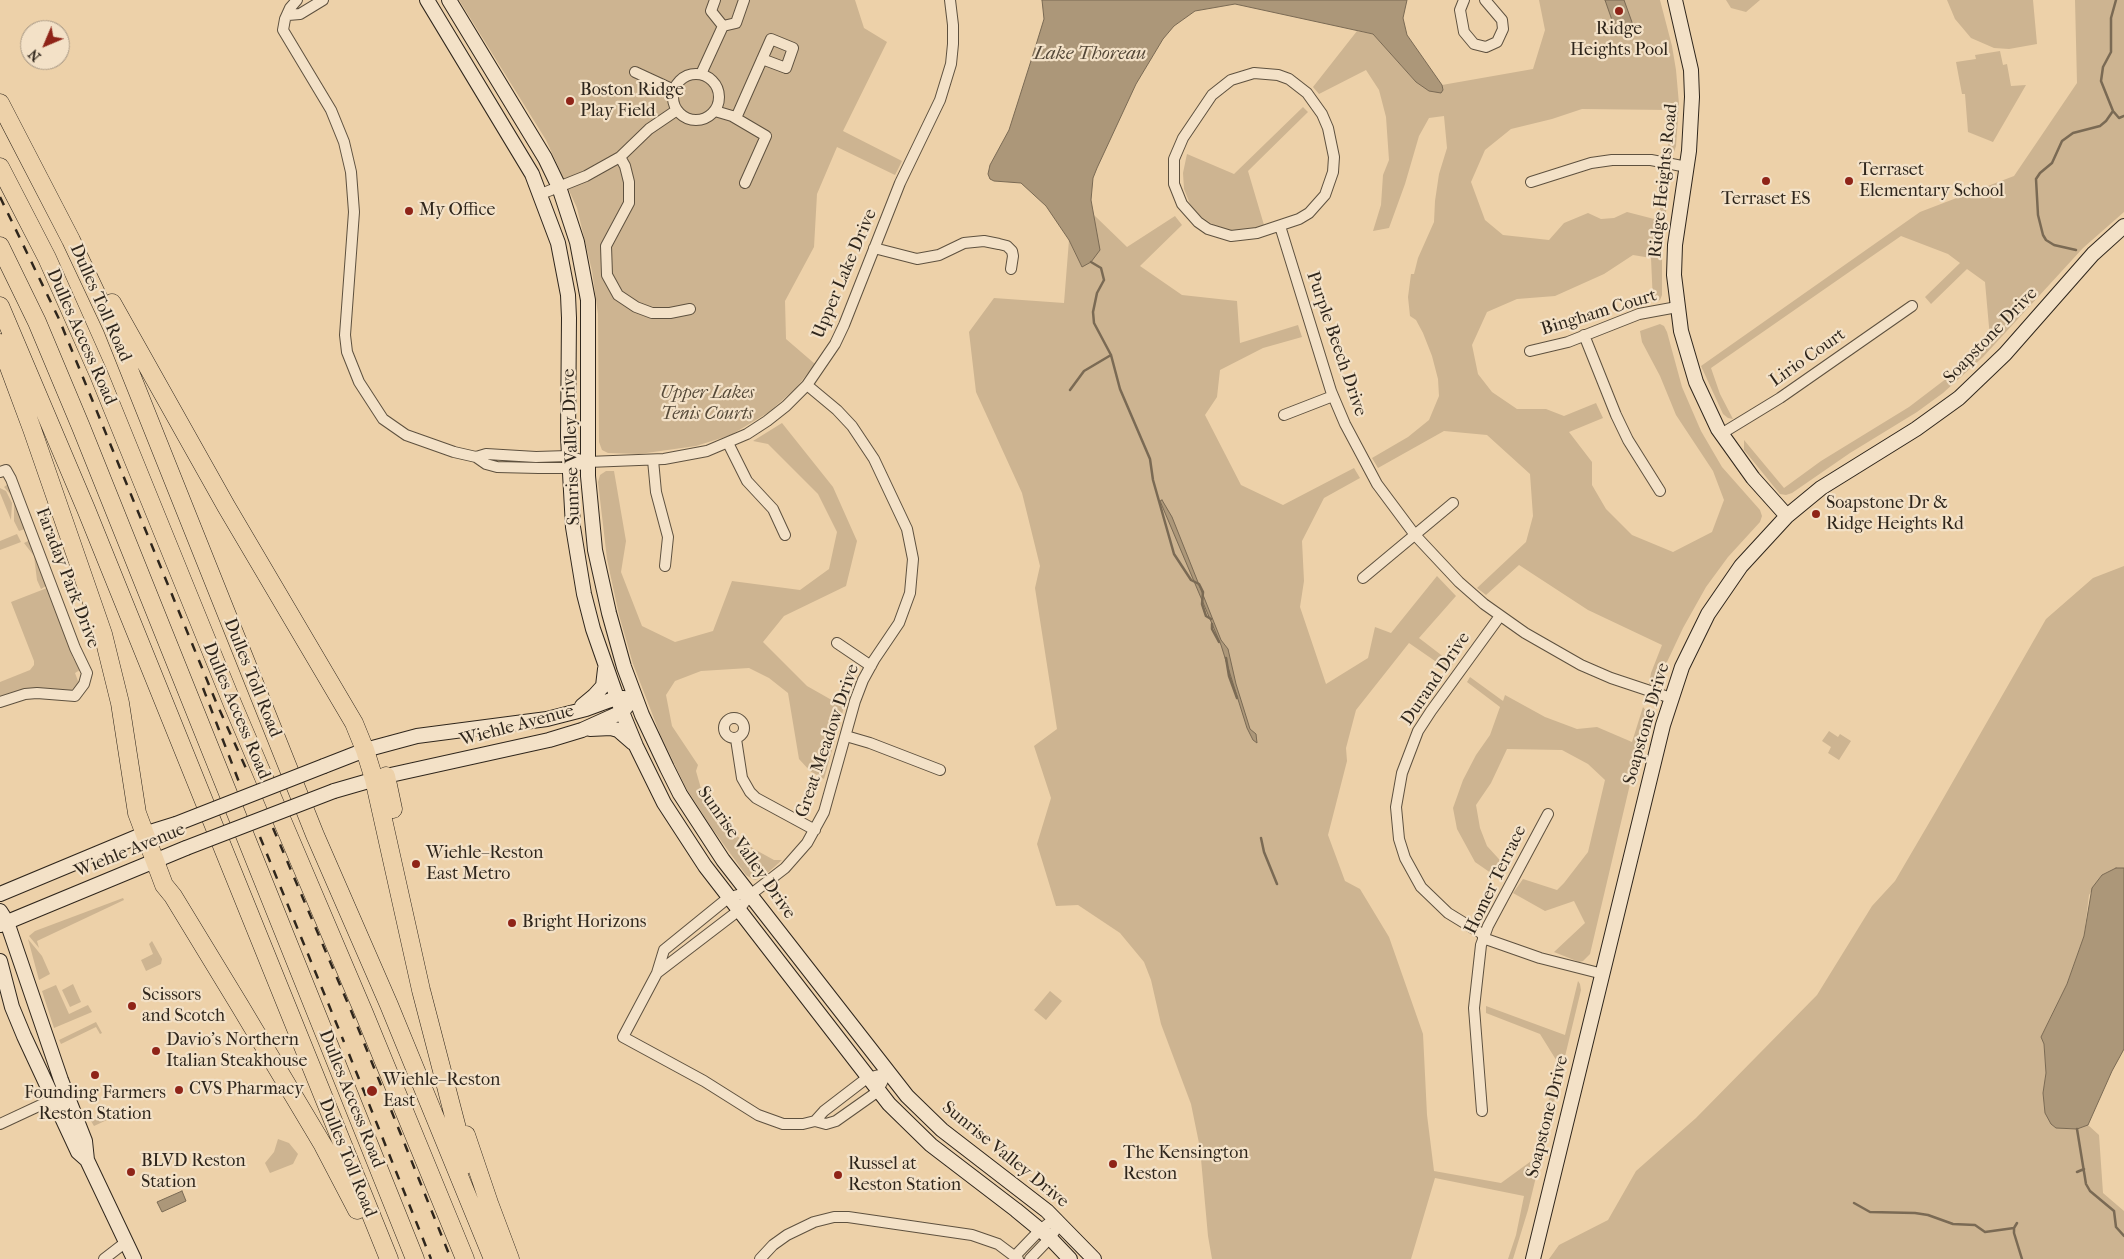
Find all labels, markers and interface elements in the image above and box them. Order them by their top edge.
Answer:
marker: Ridge Heights Pool [1613,5,1625,17]
place label: Ridge Heights Pool [1570,19,1668,62]
north arrow [20,20,70,70]
water label: Lake Thoreau [1034,43,1146,65]
text: N [25,45,45,65]
place label: Boston Ridge Play Field [580,80,684,122]
marker: Boston Ridge Play Field [564,95,576,107]
street label: Ridge Heights Road [1645,103,1683,259]
place label: Terraset Elementary School [1859,160,2004,202]
marker: Terraset ES [1760,175,1772,187]
marker: Terraset Elementary School [1843,175,1855,187]
place label: Terraset ES [1721,189,1811,211]
place label: My Office [419,200,495,222]
marker: My Office [403,205,415,217]
street label: Upper Lake Drive [808,206,882,342]
street label: Dulles Toll Road [64,241,136,365]
street label: Dulles Access Road [41,266,121,408]
street label: Purple Beech Drive [1301,269,1371,419]
street label: Soapstone Drive [1940,283,2042,389]
street label: Bingham Court [1539,285,1659,341]
street label: Lirio Court [1766,324,1850,392]
street label: Sunrise Valley Drive [558,368,586,526]
park label: Upper Lakes Tenis Courts [660,383,754,426]
place label: Soapstone Dr & Ridge Heights Rd [1826,493,1964,536]
street label: Faraday Park Drive [30,505,104,651]
marker: Soapstone Dr & Ridge Heights Rd [1810,508,1822,520]
street label: Dulles Toll Road [218,615,286,741]
street label: Durand Drive [1397,628,1475,730]
street label: Dulles Access Road [197,639,275,783]
street label: Great Meadow Drive [792,661,864,821]
street label: Soapstone Drive [1619,661,1675,787]
street label: Wiehle Avenue [458,700,576,752]
street label: Sunrise Valley Drive [692,782,800,924]
street label: Wiehle Avenue [72,819,188,883]
street label: Homer Terrace [1460,822,1532,938]
place label: Wiehle–Reston East Metro [426,843,544,886]
marker: Wiehle–Reston East Metro [410,858,422,870]
place label: Bright Horizons [522,912,646,934]
marker: Bright Horizons [506,917,518,929]
place label: Scissors and Scotch [142,985,225,1028]
marker: Scissors and Scotch [126,1000,138,1012]
street label: Dulles Access Road [313,1027,389,1171]
place label: Davio's Northern Italian Steakhouse [166,1030,307,1072]
marker: Davio's Northern Italian Steakhouse [150,1045,162,1057]
street label: Soapstone Drive [1522,1053,1574,1181]
marker: Founding Farmers Reston Station [89,1069,101,1081]
place label: Wiehle–Reston East [383,1070,501,1112]
place label: CVS Pharmacy [189,1079,304,1101]
place label: Founding Farmers Reston Station [24,1083,166,1126]
marker: CVS Pharmacy [173,1084,185,1096]
marker: Wiehle–Reston East [365,1084,379,1098]
street label: Dulles Toll Road [313,1095,381,1221]
street label: Sunrise Valley Drive [937,1097,1073,1213]
place label: The Kensington Reston [1123,1143,1249,1186]
place label: BLVD Reston Station [141,1151,246,1194]
place label: Russel at Reston Station [848,1154,961,1196]
marker: The Kensington Reston [1107,1158,1119,1170]
marker: BLVD Reston Station [125,1166,137,1178]
marker: Russel at Reston Station [832,1169,844,1181]

